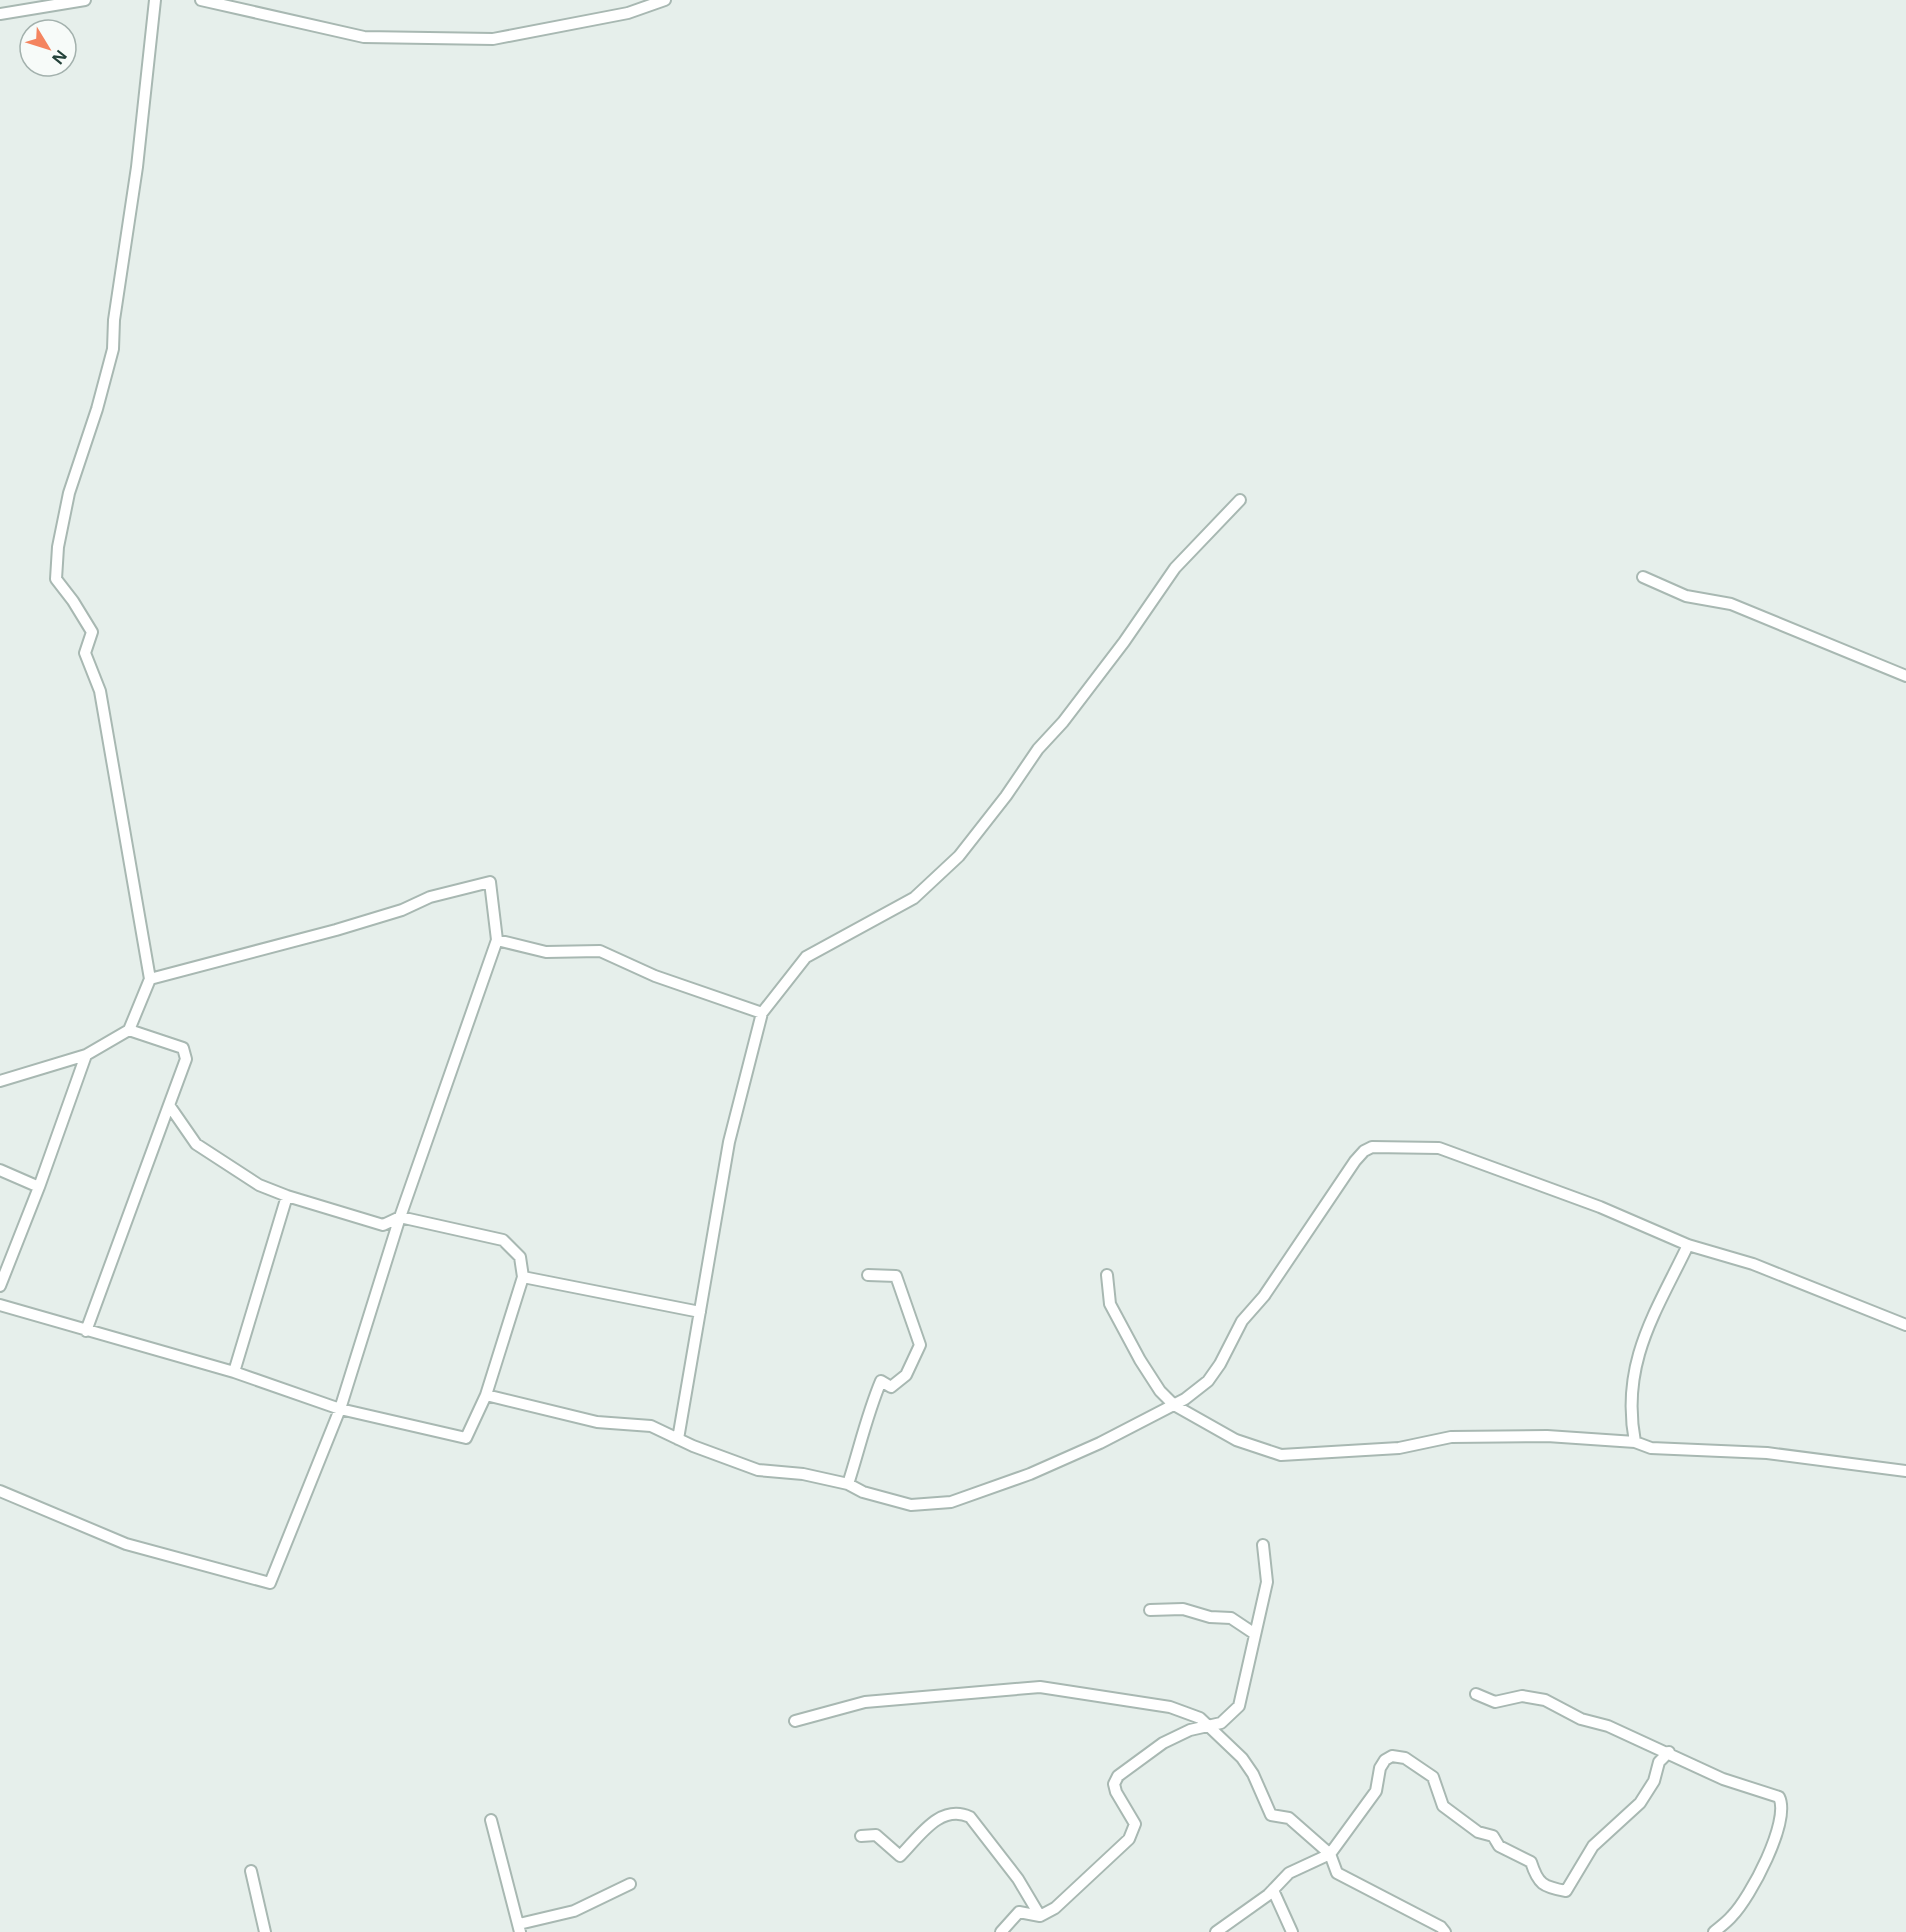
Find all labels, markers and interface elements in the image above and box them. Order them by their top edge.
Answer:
north arrow [18,18,78,78]
text: N [47,45,72,69]

